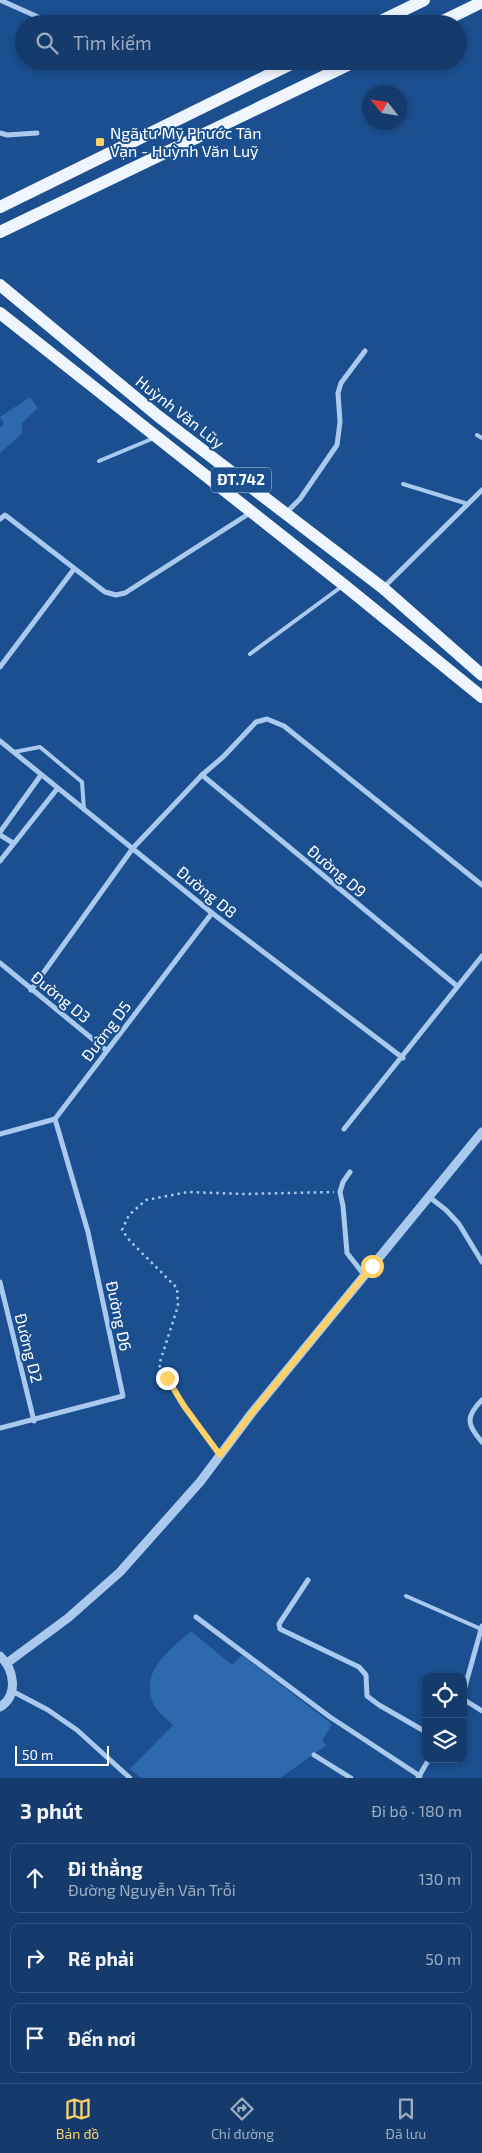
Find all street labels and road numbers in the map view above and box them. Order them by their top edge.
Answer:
street label: Huỳnh Văn Lũy [132,371,229,452]
road number: ĐT.742 [211,468,271,492]
street label: Đường D9 [304,840,371,901]
street label: Đường D8 [173,862,241,922]
street label: Đường D3 [28,967,95,1026]
street label: Đường D5 [77,997,134,1065]
street label: Đường D6 [103,1279,136,1353]
street label: Đường D2 [12,1311,47,1385]

